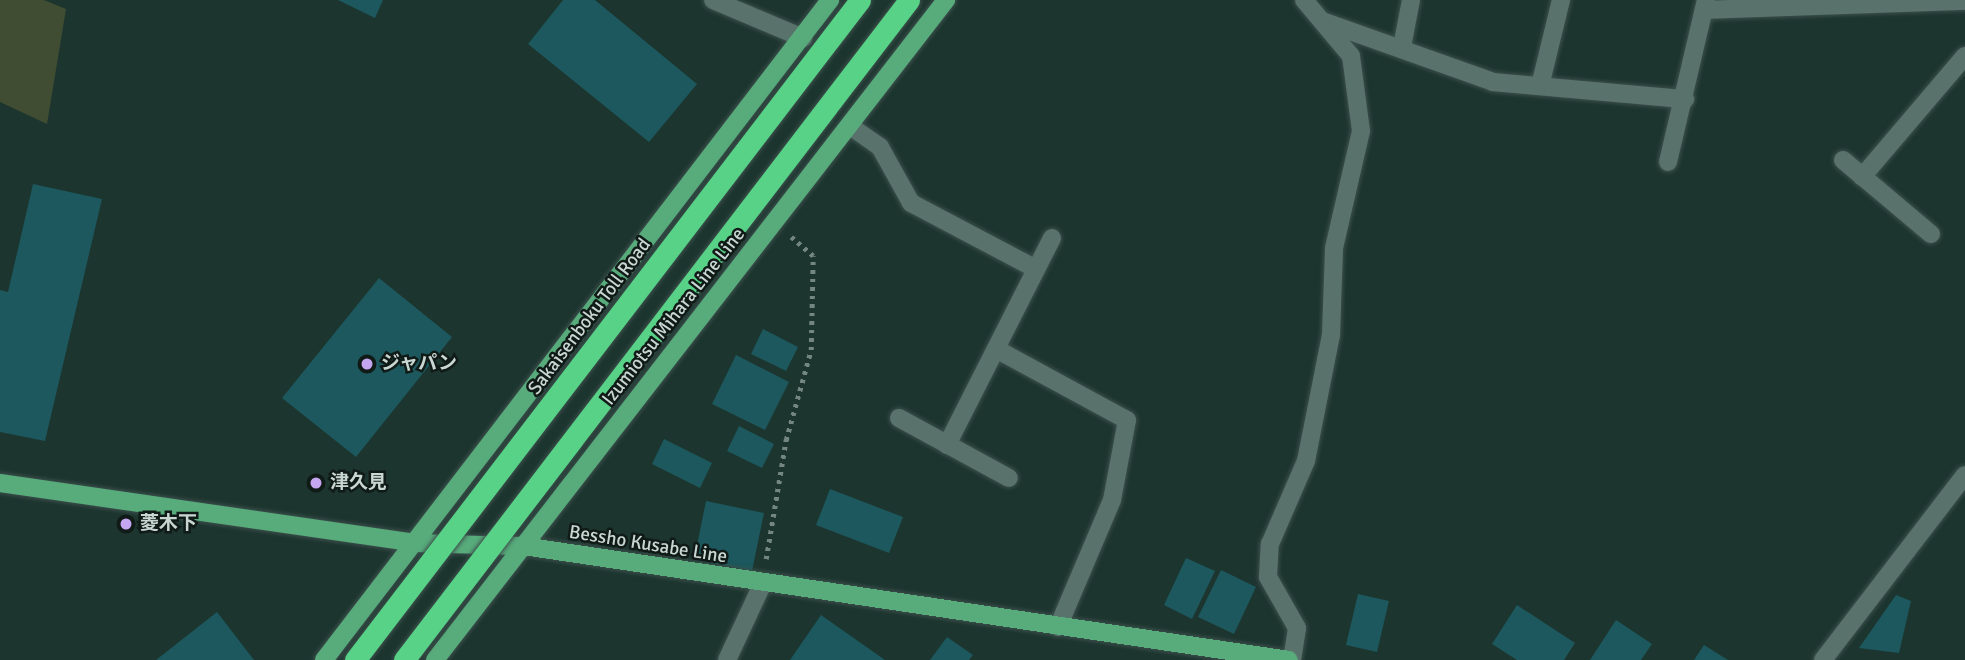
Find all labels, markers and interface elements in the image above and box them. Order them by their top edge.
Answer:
street label: Izumiotsu Mihara Line Line [598,224,750,410]
street label: Sakaisenboku Toll Road [524,234,656,400]
place label: ジャパン [381,353,457,375]
marker: ジャパン [359,356,375,372]
place label: 津久見 [330,472,387,494]
marker: 津久見 [308,475,324,491]
place label: 菱木下 [140,513,197,535]
marker: 菱木下 [118,516,134,532]
street label: Bessho Kusabe Line [567,521,729,569]

